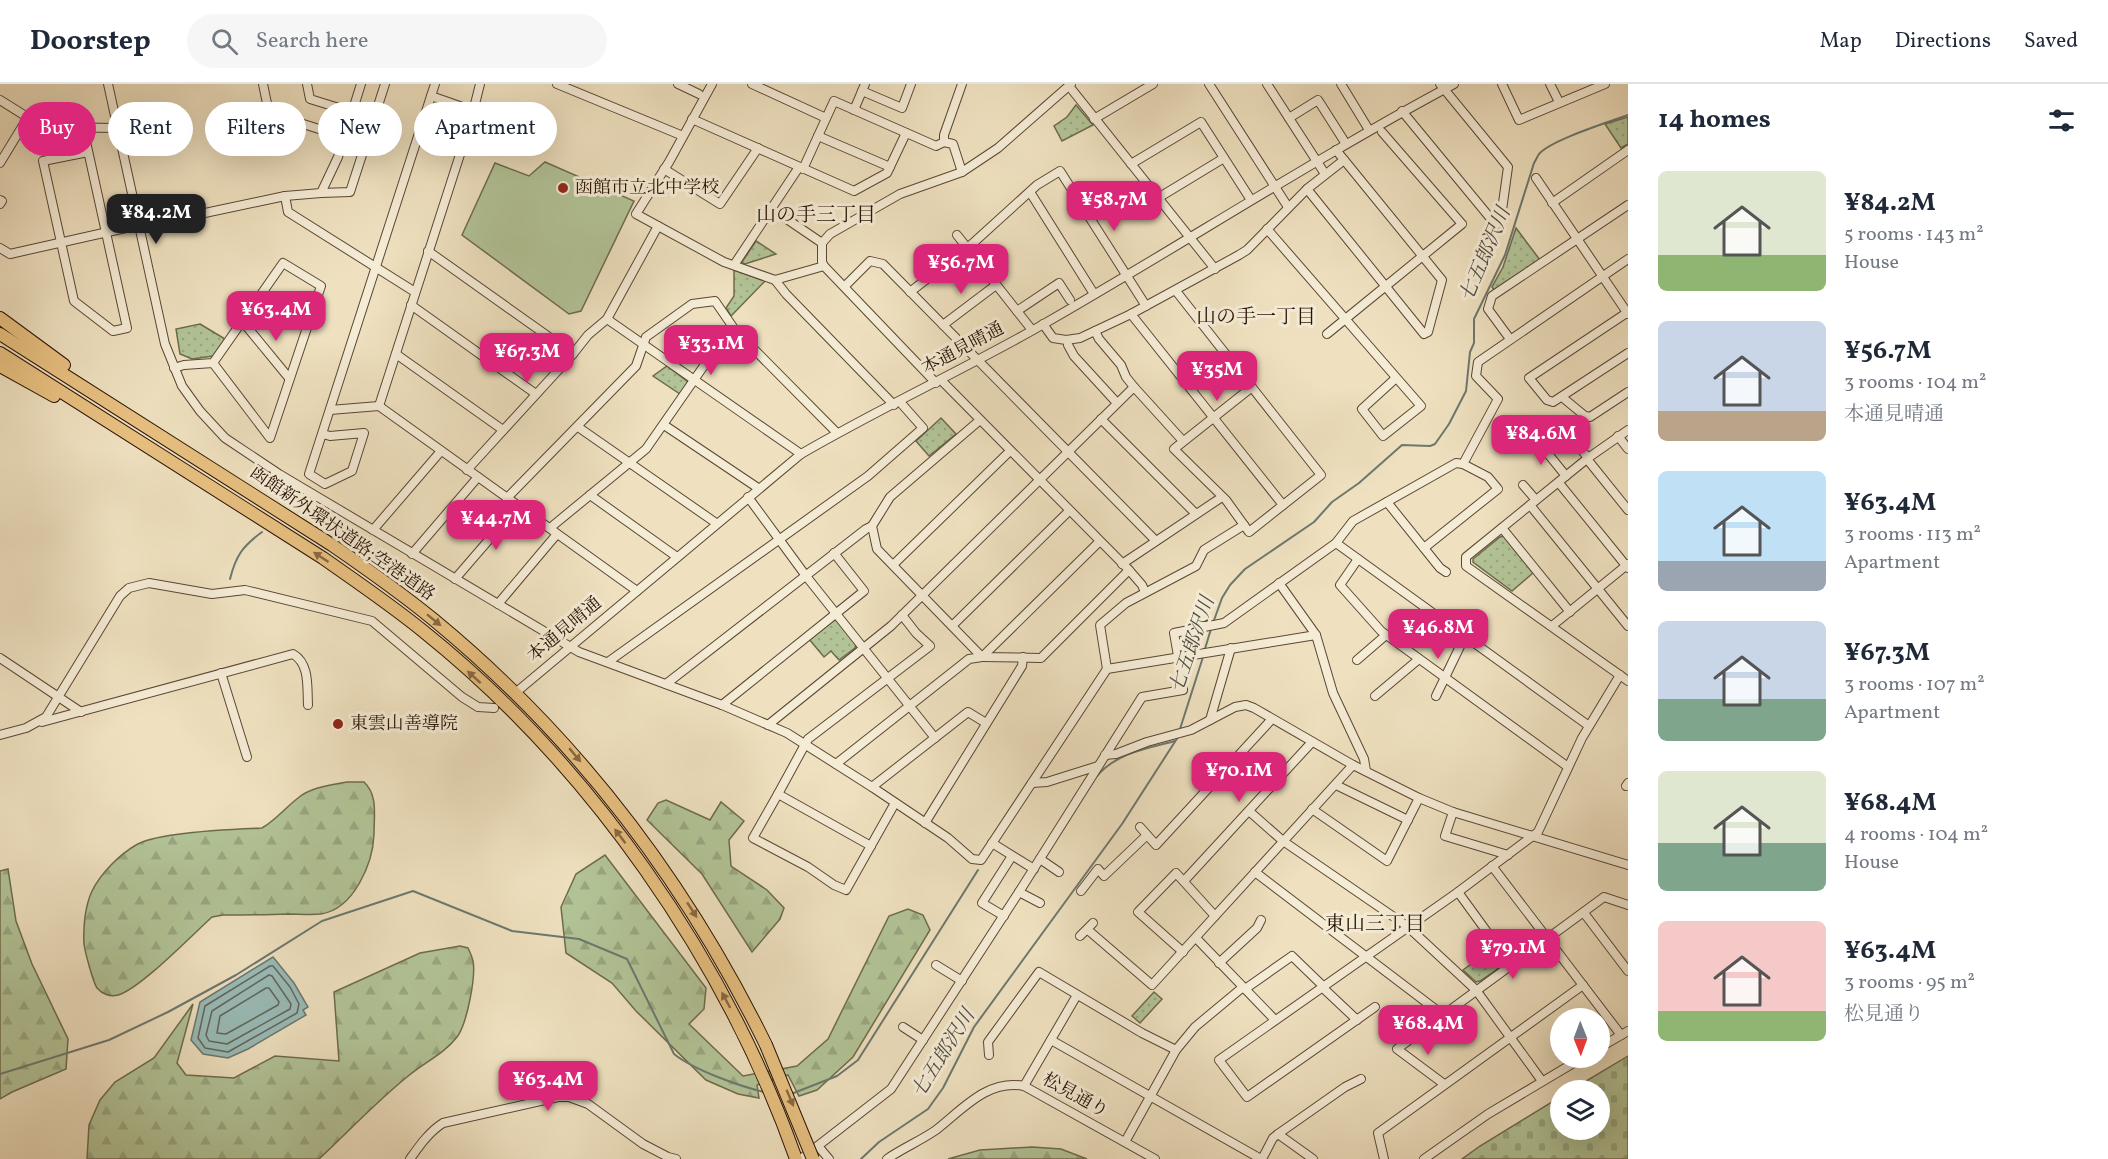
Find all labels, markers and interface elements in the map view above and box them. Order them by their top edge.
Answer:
search box [187,14,607,68]
text: Doorstep [30,22,151,61]
icon: search [208,25,241,58]
text: Search here [256,26,369,57]
text: Map [1820,27,1862,56]
text: Directions [1895,27,1991,56]
text: Saved [2024,27,2078,56]
chip: Buy [18,102,96,156]
chip: Rent [108,102,193,156]
chip: Filters [205,102,306,156]
chip: New [318,102,402,156]
chip: Apartment [414,102,557,156]
text: 14 homes [1658,102,1771,138]
icon: filters [2045,104,2078,137]
place label: 函館市立北中学校 [575,176,719,201]
marker: 函館市立北中学校 [556,181,570,195]
pin: ¥58.7M [1065,181,1163,232]
text: ¥84.2M [1844,185,1936,221]
text: ¥58.7M [1081,186,1147,214]
pin: ¥84.2M [107,194,205,245]
icon: home [1706,195,1778,267]
text: ¥84.2M [121,199,191,227]
district label: 山の手三丁目 [756,202,876,230]
water label: 七五郎沢川 [1454,202,1519,306]
text: 5 rooms · 143 m² [1844,221,1984,249]
pin: ¥56.7M [912,244,1010,295]
text: ¥56.7M [927,249,995,277]
text: House [1844,249,1899,277]
pin: ¥63.4M [227,291,325,342]
text: ¥63.4M [241,296,311,324]
district label: 山の手一丁目 [1196,304,1316,332]
street label: 本通見晴通 [917,317,1009,381]
pin: ¥33.1M [662,325,760,376]
text: ¥33.1M [678,330,744,358]
pin: ¥67.3M [478,333,576,384]
text: ¥56.7M [1844,333,1931,369]
text: ¥67.3M [494,338,560,366]
icon: home [1706,345,1778,417]
pin: ¥35M [1181,351,1253,402]
text: ¥35M [1191,356,1243,384]
text: 3 rooms · 104 m² [1844,369,1986,397]
text: 本通見晴通 [1844,401,1944,429]
pin: ¥84.6M [1492,415,1590,466]
text: ¥84.6M [1505,420,1577,448]
street label: 函館新外環状道路;空港道路 [244,460,440,608]
text: ¥63.4M [1844,485,1936,521]
icon: home [1706,495,1778,567]
pin: ¥44.7M [447,500,545,551]
text: ¥44.7M [461,505,531,533]
text: 3 rooms · 113 m² [1844,521,1981,549]
text: Apartment [1844,549,1940,577]
one-way arrow [313,552,329,563]
street label: 本通見晴通 [522,591,608,669]
water label: 七五郎沢川 [1163,591,1223,697]
pin: ¥46.8M [1389,609,1487,660]
one-way arrow [426,614,442,627]
text: ¥46.8M [1402,614,1474,642]
text: ¥67.3M [1844,635,1930,671]
icon: home [1706,645,1778,717]
one-way arrow [467,670,482,684]
text: 3 rooms · 107 m² [1844,671,1985,699]
text: Apartment [1844,699,1940,727]
place label: 東雲山善導院 [350,712,458,737]
marker: 東雲山善導院 [331,717,345,731]
one-way arrow [568,747,581,763]
pin: ¥70.1M [1190,752,1288,803]
text: ¥70.1M [1206,757,1272,785]
text: ¥68.4M [1844,785,1937,821]
icon: home [1706,795,1778,867]
text: 4 rooms · 104 m² [1844,821,1988,849]
one-way arrow [614,828,626,844]
text: House [1844,849,1899,877]
one-way arrow [686,902,698,918]
district label: 東山三丁目 [1325,911,1425,939]
pin: ¥79.1M [1464,929,1562,980]
text: ¥63.4M [1844,933,1936,969]
text: ¥79.1M [1480,934,1546,962]
icon: home [1706,945,1778,1017]
text: 3 rooms · 95 m² [1844,969,1975,997]
one-way arrow [721,991,731,1008]
text: 松見通り [1844,1001,1924,1029]
water label: 七五郎沢川 [906,1002,983,1104]
pin: ¥68.4M [1379,1005,1477,1056]
north arrow [1550,1008,1610,1068]
map controls [1550,1008,1610,1140]
text: ¥68.4M [1392,1010,1464,1038]
pin: ¥63.4M [499,1061,597,1112]
text: ¥63.4M [513,1066,583,1094]
street label: 松見通り [1037,1068,1113,1124]
button: layers [1550,1080,1610,1140]
one-way arrow [785,1090,795,1108]

